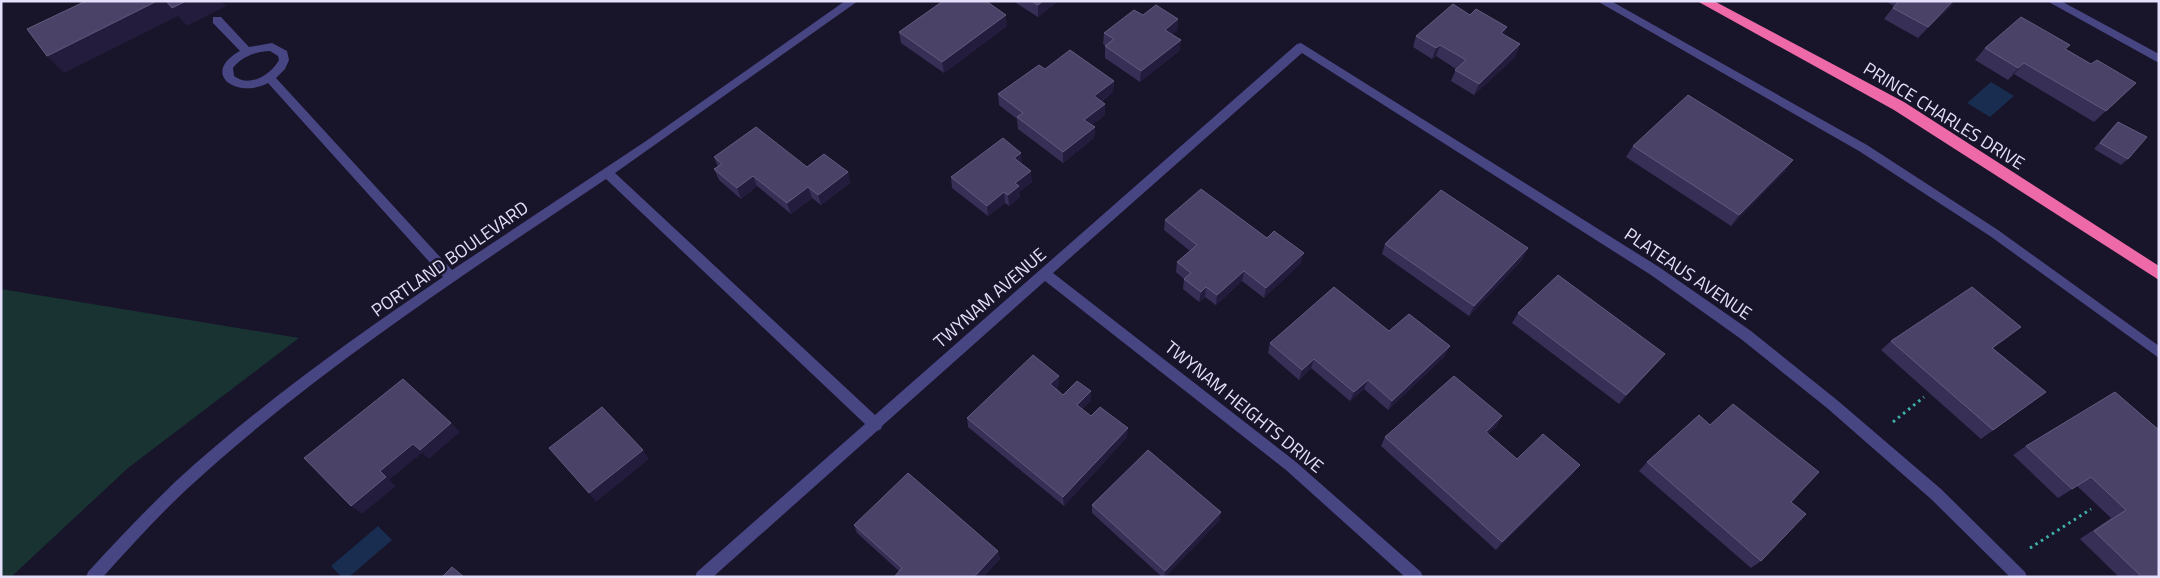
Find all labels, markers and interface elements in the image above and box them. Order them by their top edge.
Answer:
street label: PRINCE CHARLES DRIVE [1858,55,2030,176]
street label: PORTLAND BOULEVARD [366,194,534,323]
street label: PLATEAUS AVENUE [1619,221,1758,326]
street label: TWYNAM AVENUE [927,241,1052,354]
street label: TWYNAM HEIGHTS DRIVE [1159,334,1330,479]

